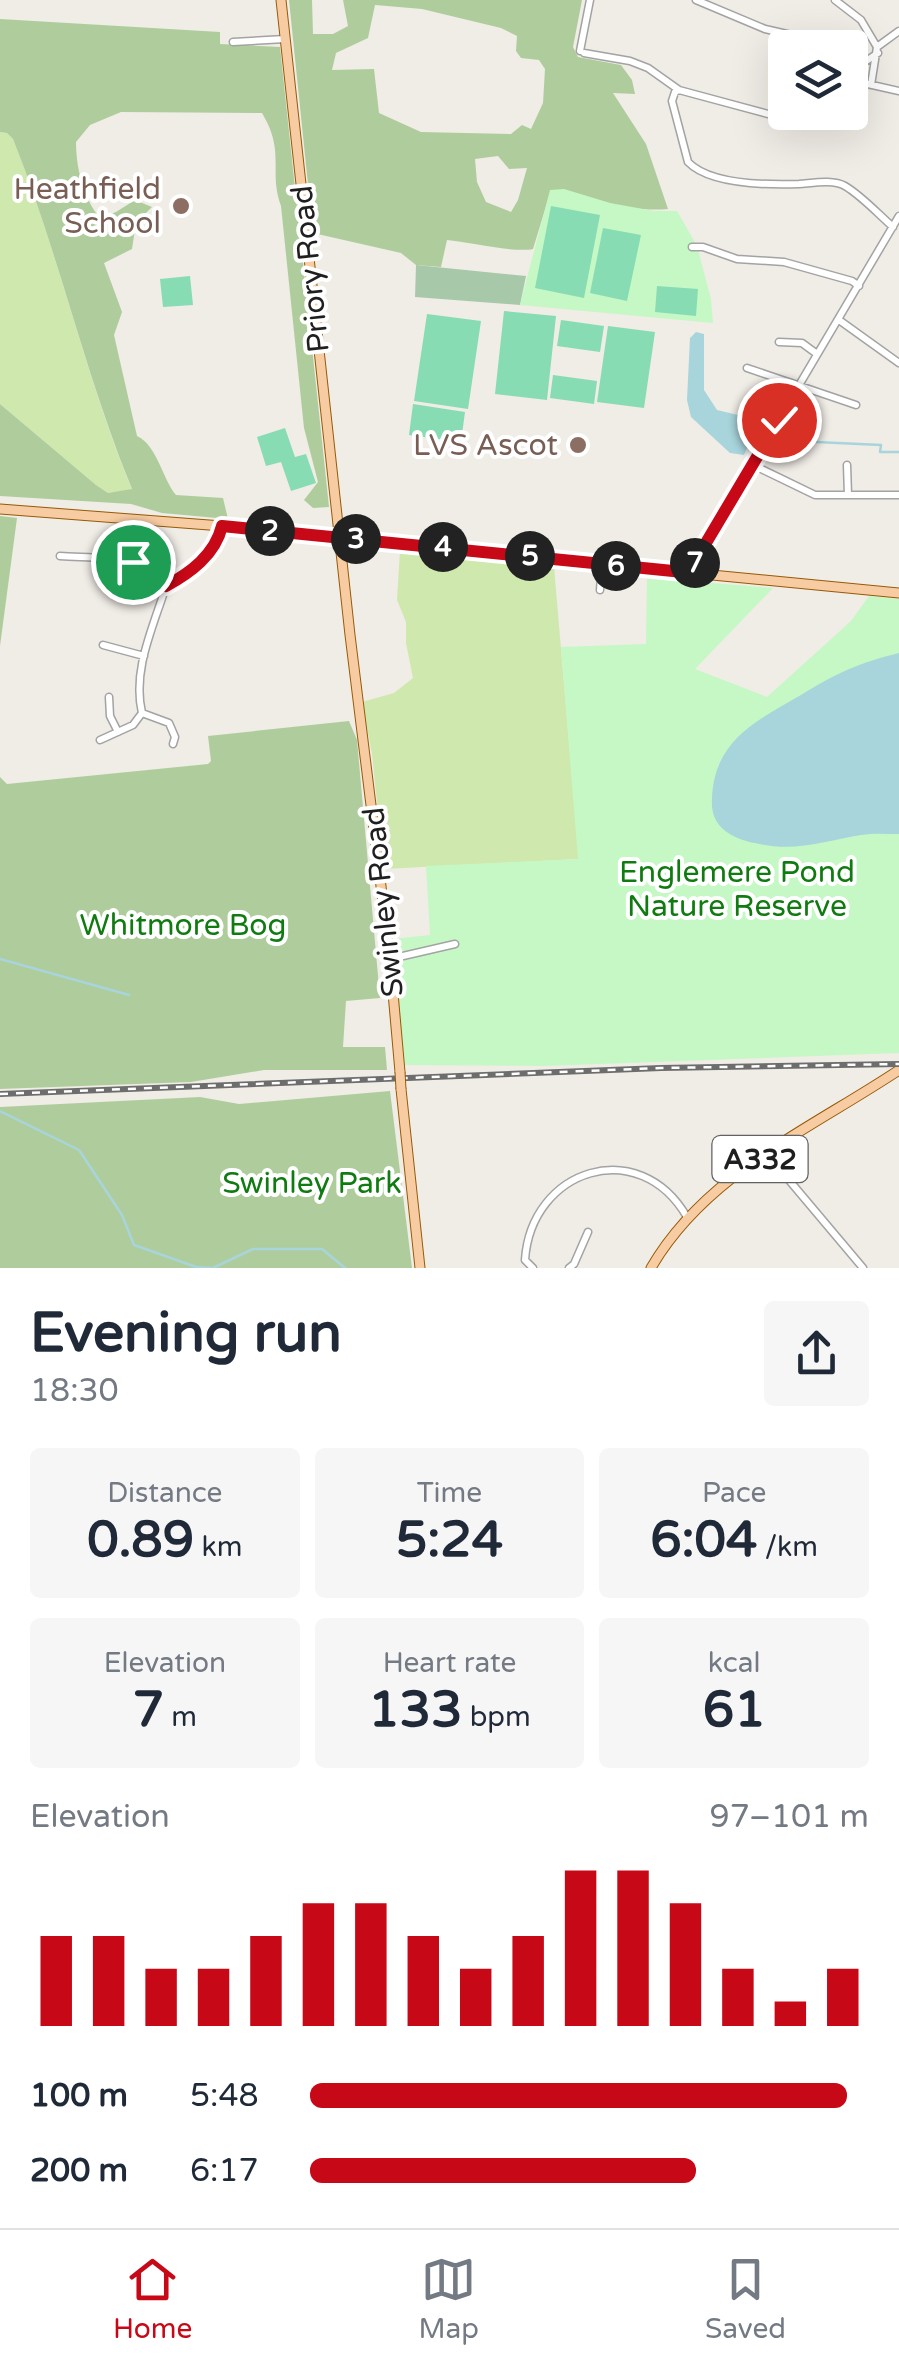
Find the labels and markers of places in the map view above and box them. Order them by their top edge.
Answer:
place label: Heathfield School [13,171,161,242]
marker: Heathfield School [170,195,192,217]
pin [737,378,822,463]
place label: LVS Ascot [413,427,558,464]
marker: LVS Ascot [567,434,589,456]
pin: 2 [245,506,295,556]
pin: 3 [331,514,381,564]
pin [91,520,176,605]
pin: 4 [418,522,468,572]
pin: 5 [505,531,555,581]
pin: 7 [670,538,720,588]
pin: 6 [591,541,641,591]

